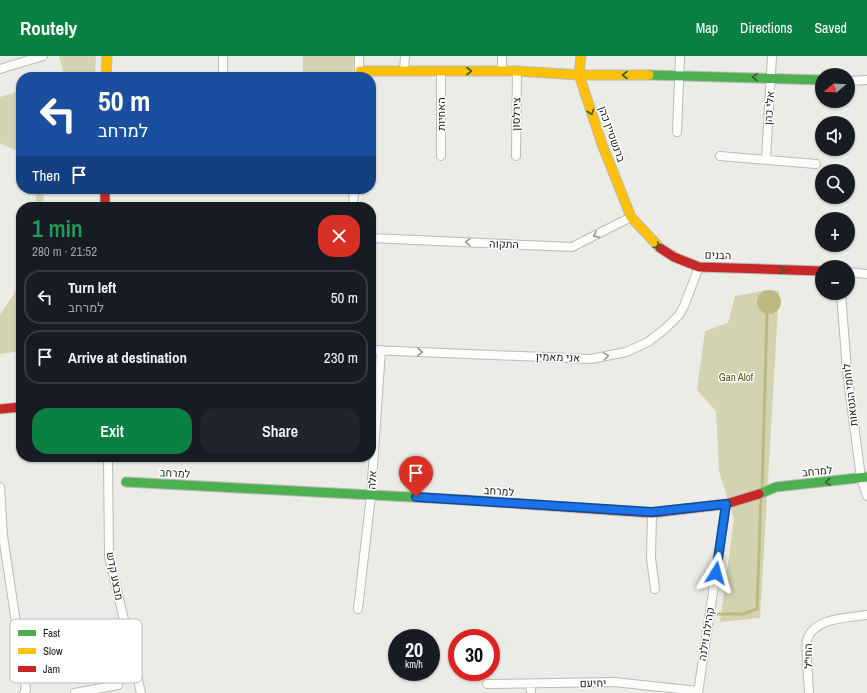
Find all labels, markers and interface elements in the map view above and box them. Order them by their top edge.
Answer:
text: Routely [20,15,77,41]
text: Map [696,19,718,37]
text: Directions [740,19,792,37]
text: Saved [814,19,847,37]
one-way arrow [466,67,472,75]
north arrow [815,68,855,108]
map controls [815,68,855,300]
one-way arrow [622,71,628,79]
one-way arrow [752,73,758,82]
text: 50 m [98,82,150,120]
icon: left [32,88,84,140]
street label: אלי כהן [761,91,777,125]
street label: האחיות [434,97,448,131]
street label: צירלסון [509,97,523,131]
street label: ברנשטיין כהן [595,104,629,164]
one-way arrow [586,108,595,115]
button: sound [815,116,855,156]
text: למרחב [98,118,148,143]
icon: arrive [68,164,90,186]
button: search [815,164,855,204]
text: Then [32,165,60,186]
text: 1 min [32,212,83,244]
button: + [815,212,855,252]
button: close [318,215,360,257]
one-way arrow [592,230,600,238]
street label: התקוה [489,236,519,252]
one-way arrow [465,238,471,246]
one-way arrow [653,241,660,248]
text: 280 m · 21:52 [32,243,97,260]
street label: הבנים [704,248,732,262]
button: − [815,260,855,300]
one-way arrow [779,266,785,274]
text: Turn left [68,277,116,298]
icon: left [34,286,56,308]
text: 50 m [331,287,358,308]
text: למרחב [68,299,104,316]
icon: arrive [34,346,56,368]
text: Arrive at destination [68,347,187,368]
text: 230 m [324,347,358,368]
one-way arrow [417,347,423,356]
street label: אני מאמין [536,349,580,365]
one-way arrow [602,352,609,361]
street label: לוחמי הגטאות [839,363,861,427]
park label: Gan Alof [719,370,754,384]
button: Exit [32,408,192,454]
button: Share [200,408,360,454]
pin [399,456,433,497]
icon: arrive [405,462,427,484]
street label: למרחב [801,462,833,480]
street label: למרחב [159,465,191,481]
street label: אלה [364,470,380,490]
one-way arrow [825,477,831,486]
street label: למרחב [483,483,515,499]
street label: מבצע קדש [103,551,127,601]
position arrow [695,552,737,594]
street label: קהילת וילנה [695,606,717,662]
legend [10,619,142,683]
text: Fast [43,626,61,640]
speed limit sign: 30 [448,629,500,681]
text: 20 [405,636,423,663]
street label: החי"ל [801,643,815,669]
text: Slow [43,644,63,658]
text: km/h [405,658,423,671]
text: Jam [43,662,60,676]
street label: יחיעם [580,676,606,690]

